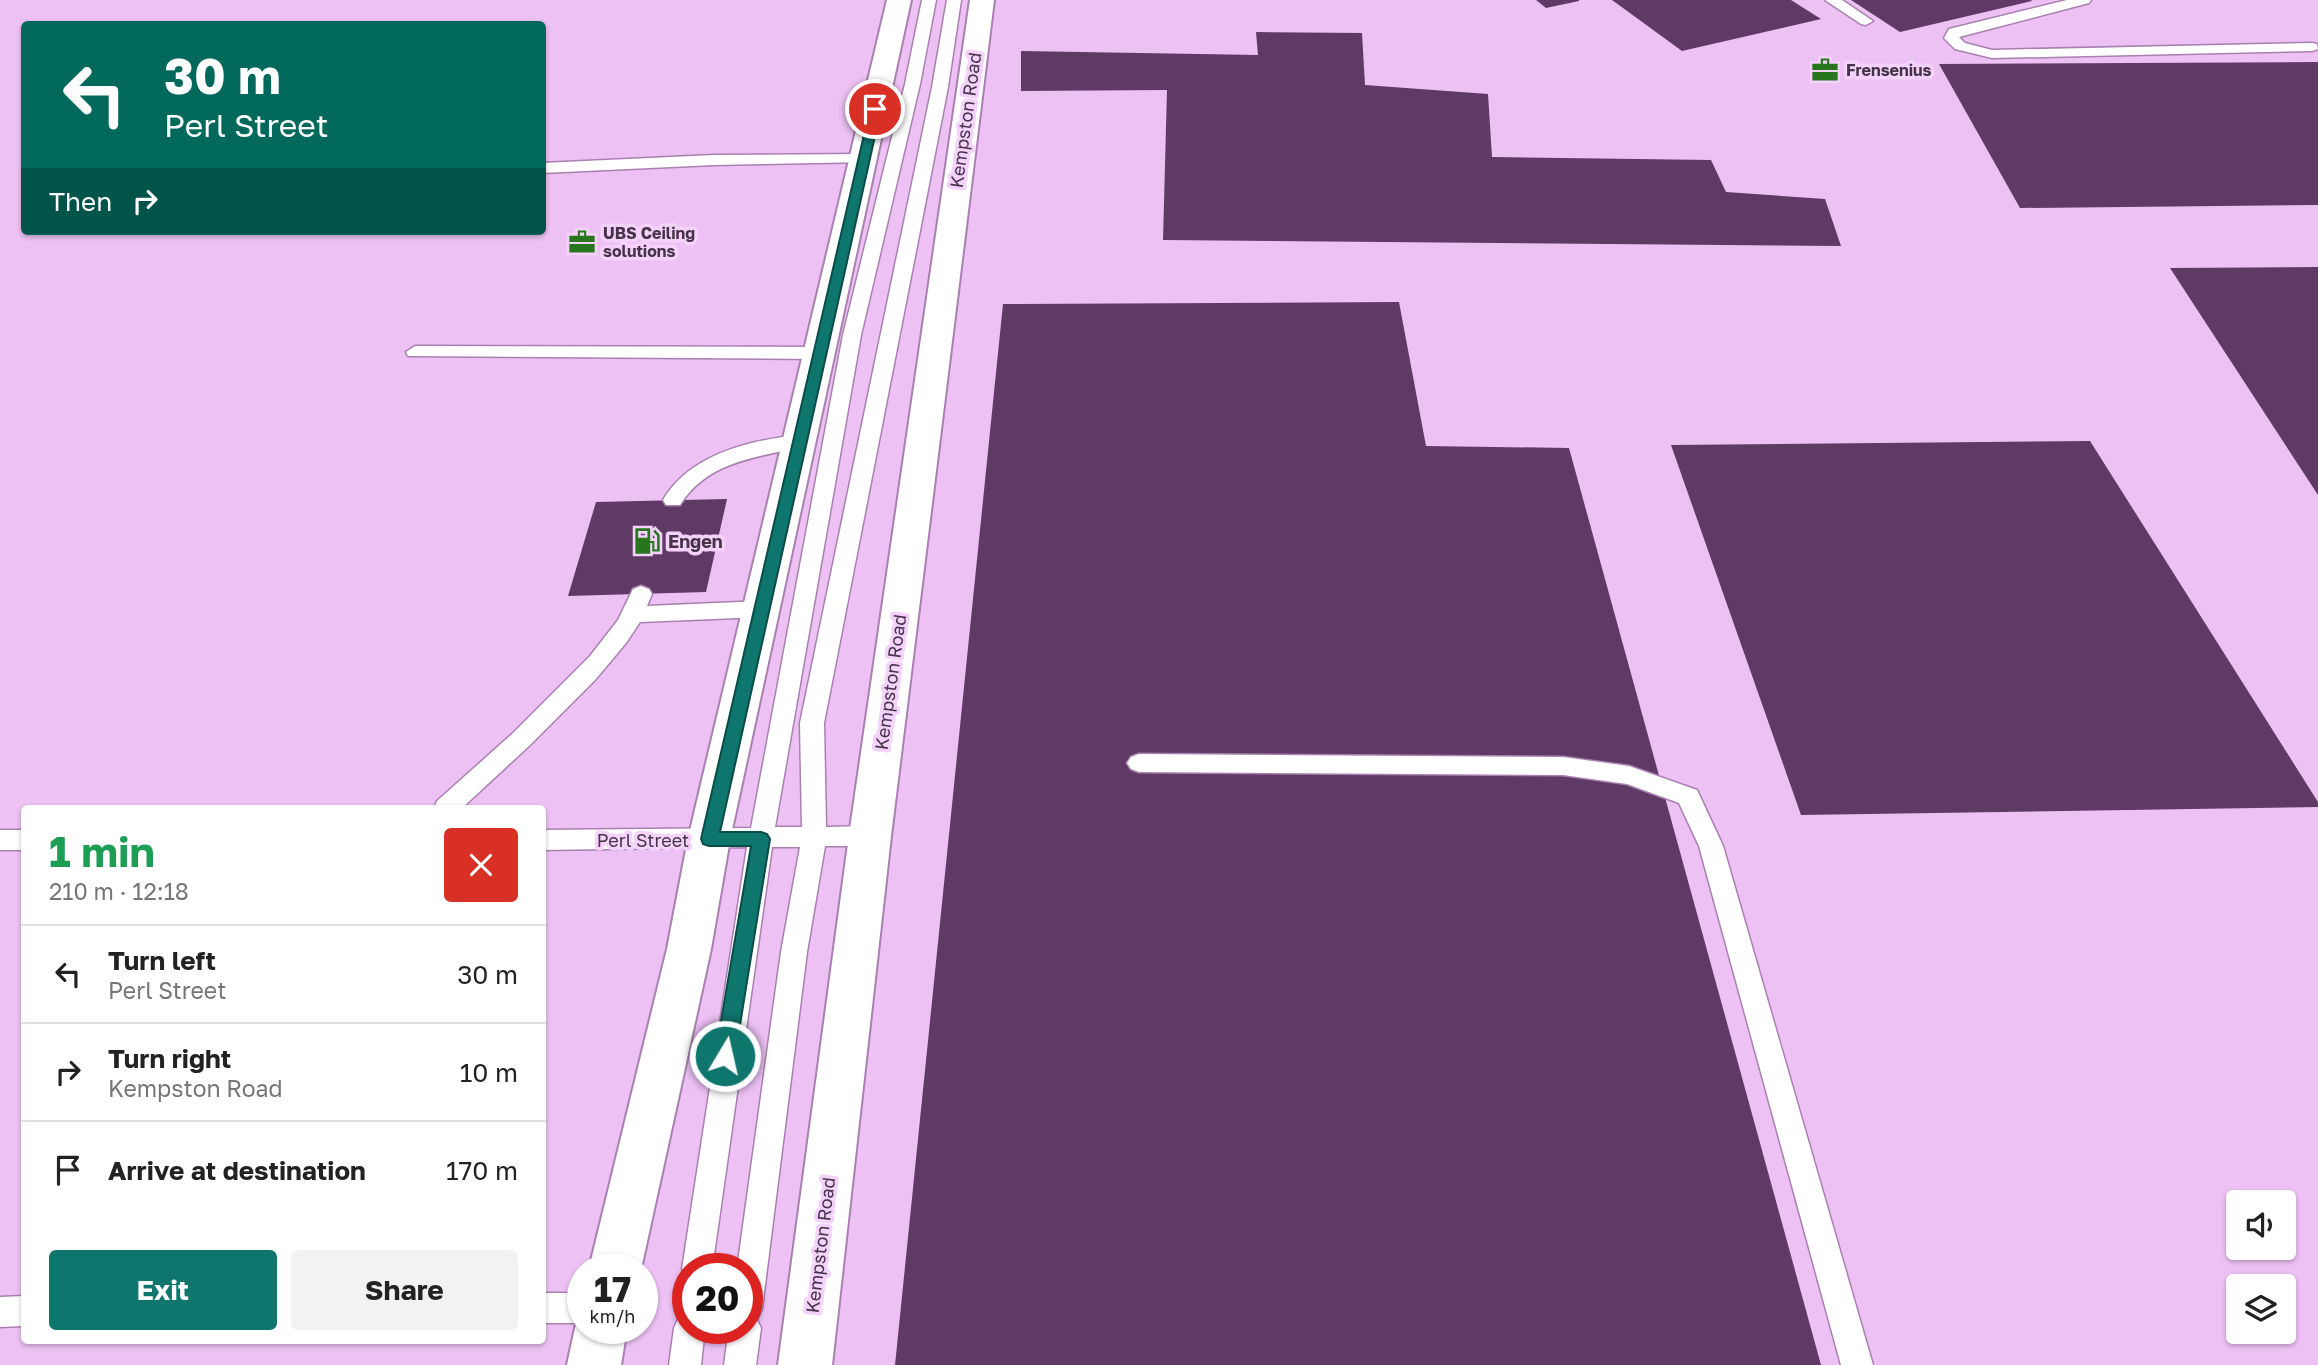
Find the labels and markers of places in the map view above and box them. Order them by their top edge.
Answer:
office icon: Frensenius [1810,55,1840,85]
place label: Frensenius [1846,60,1932,80]
pin [845,79,905,139]
place label: UBS Ceiling solutions [603,223,695,261]
office icon: UBS Ceiling solutions [567,227,597,257]
fuel station icon: Engen [632,526,662,556]
place label: Engen [668,530,723,552]

